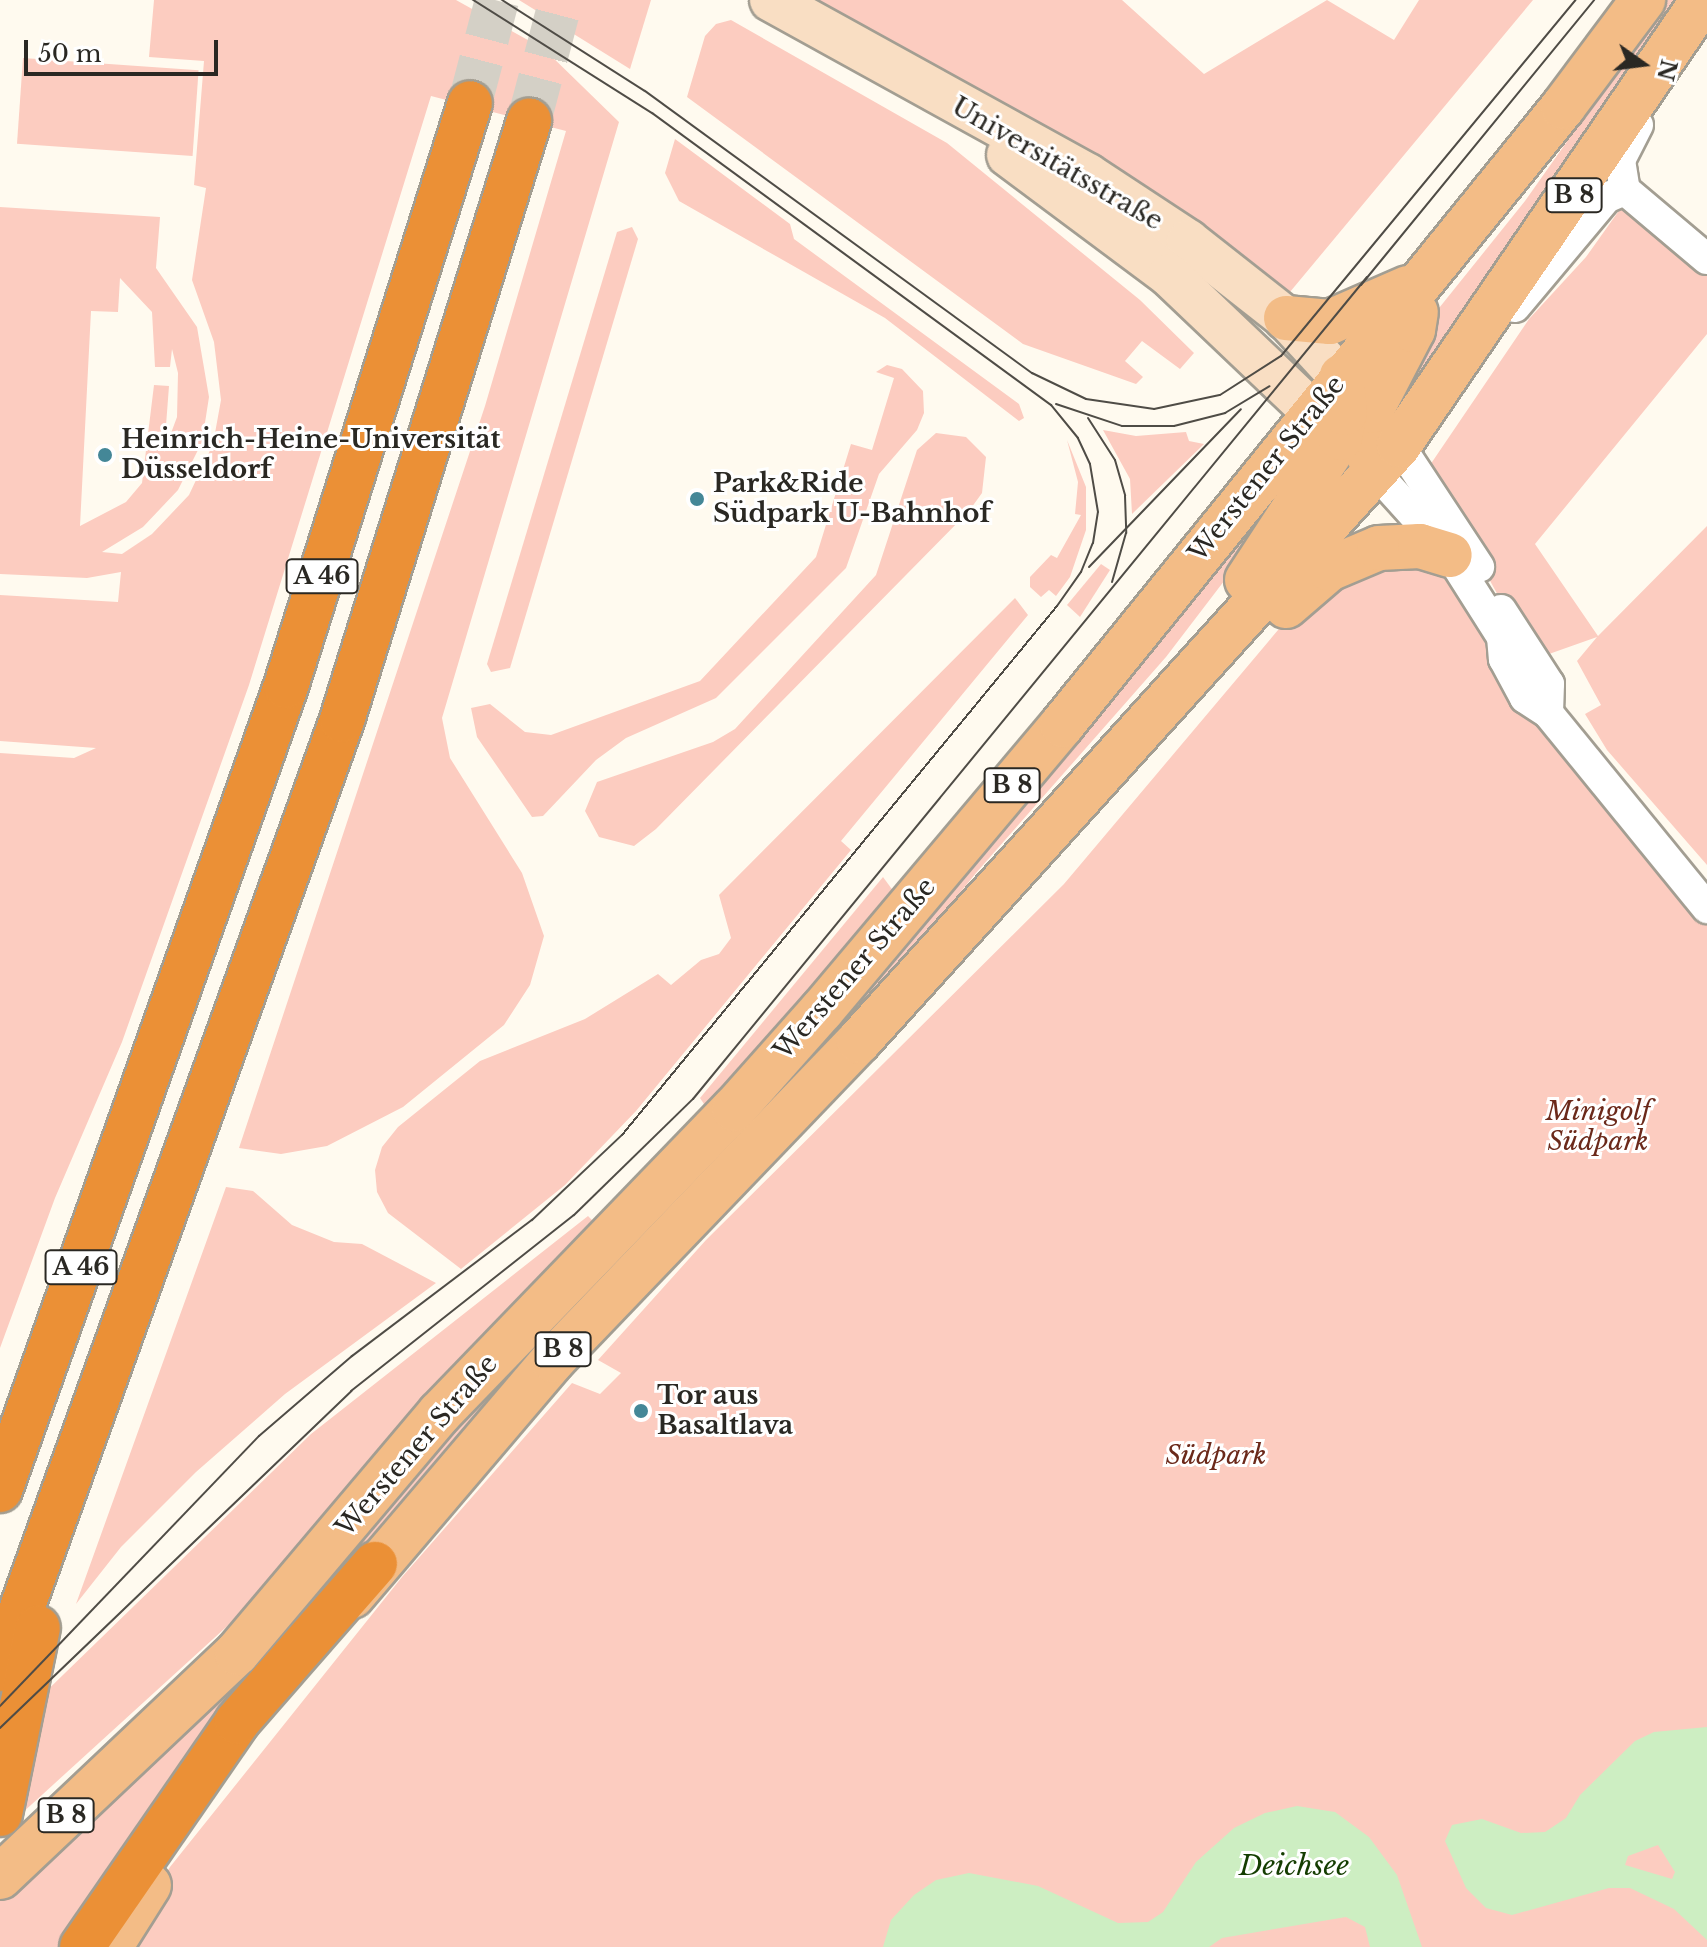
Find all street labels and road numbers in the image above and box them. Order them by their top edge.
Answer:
street label: Universitätsstraße [946,91,1168,237]
road number: B 8 [1544,175,1604,215]
street label: Werstener Straße [1182,369,1352,569]
road number: A 46 [284,556,360,596]
road number: B 8 [982,765,1042,805]
street label: Werstener Straße [767,872,943,1066]
road number: A 46 [43,1247,119,1287]
road number: B 8 [533,1329,593,1369]
street label: Werstener Straße [329,1349,505,1543]
road number: B 8 [36,1795,96,1835]

